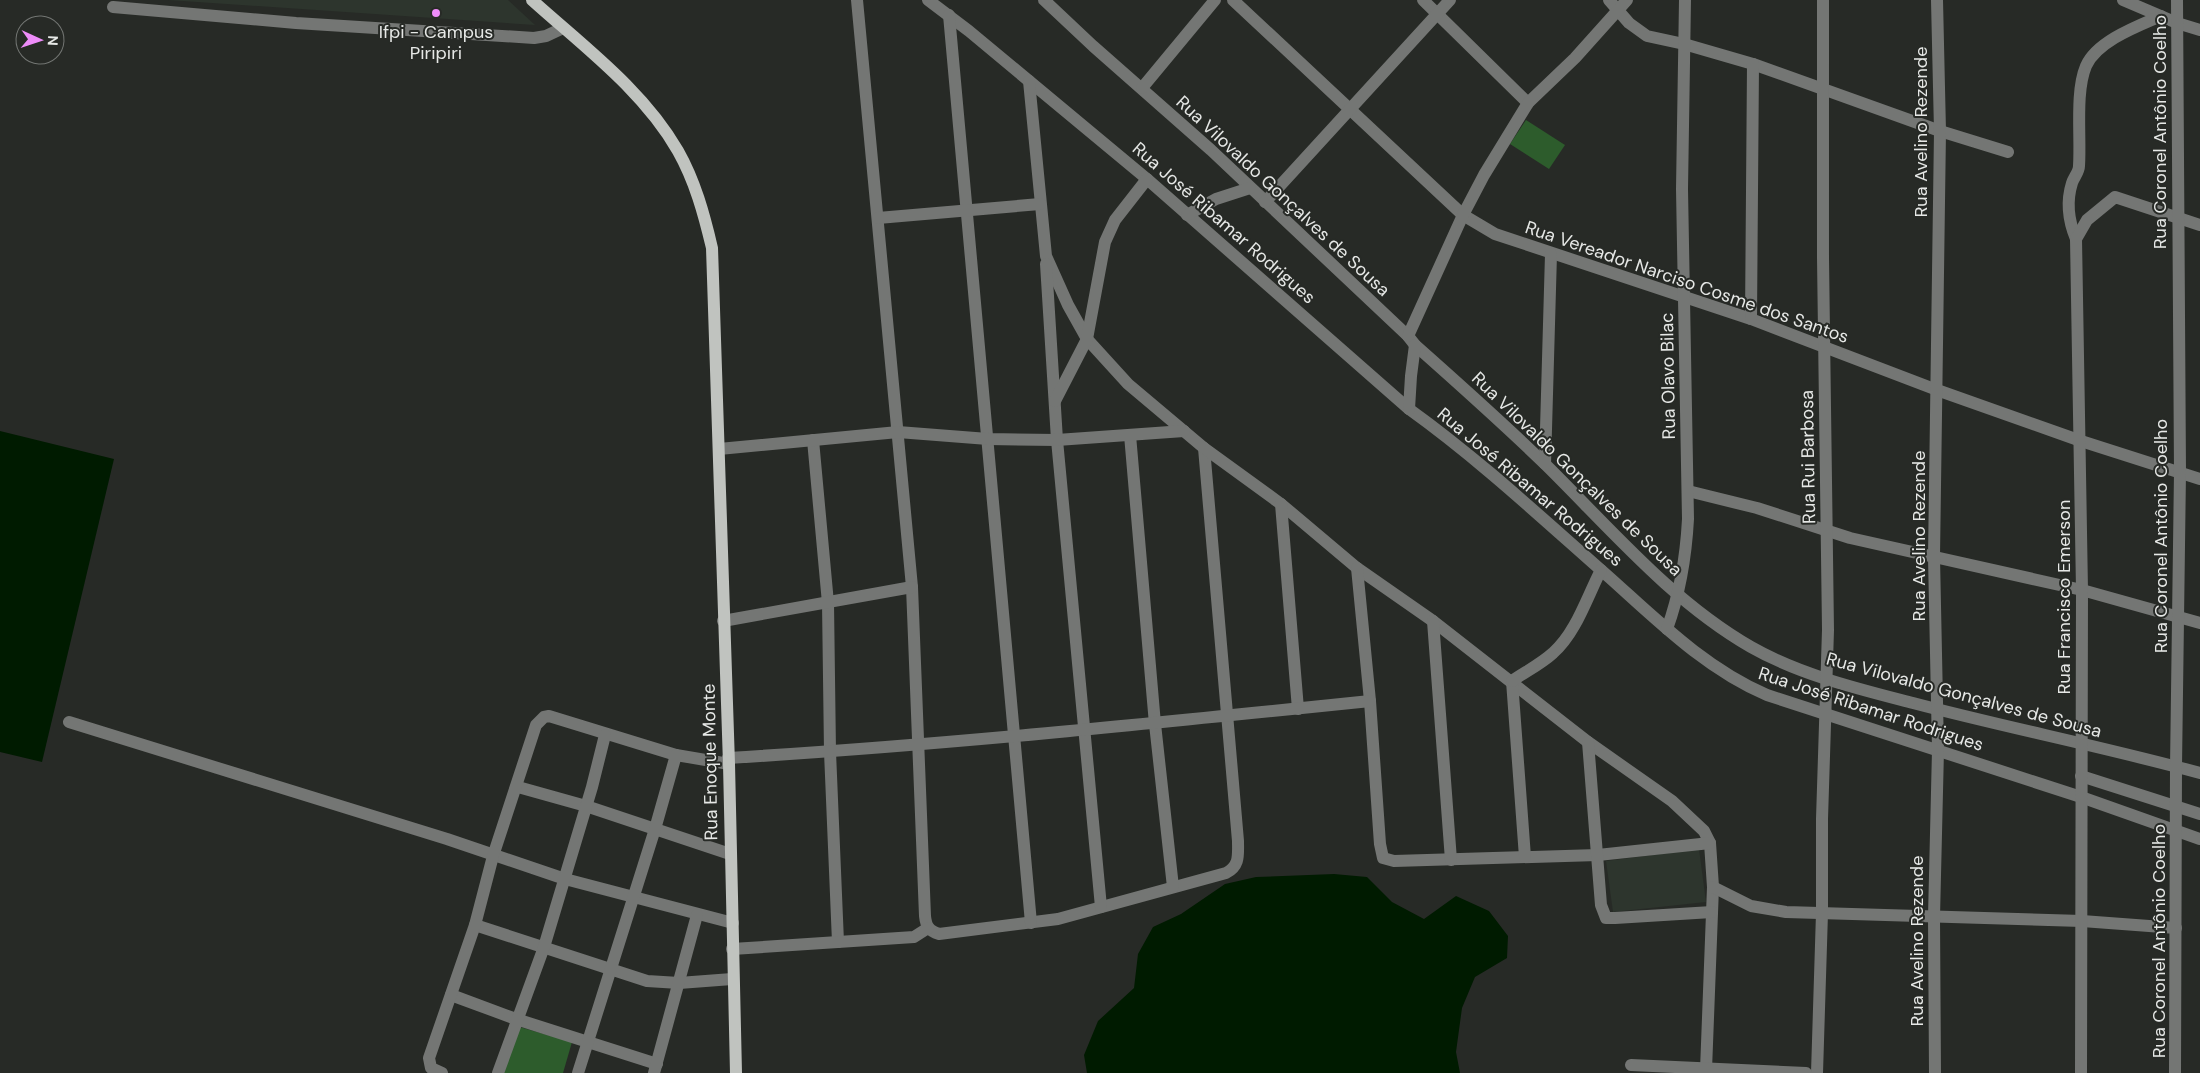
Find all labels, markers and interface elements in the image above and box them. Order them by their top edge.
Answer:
marker: Ifpi - Campus Piripiri [430,7,442,19]
north arrow [15,15,65,65]
street label: Rua Coronel Antônio Coelho [2148,15,2172,249]
place label: Ifpi - Campus Piripiri [379,20,493,65]
text: N [44,35,62,46]
street label: Rua Avelino Rezende [1909,47,1933,217]
street label: Rua Vilovaldo Gonçalves de Sousa [1171,90,1395,302]
street label: Rua José Ribamar Rodrigues [1127,137,1321,309]
street label: Rua Vereador Narciso Cosme dos Santos [1522,215,1852,349]
street label: Rua Olavo Bilac [1655,312,1681,440]
street label: Rua Vilovaldo Gonçalves de Sousa [1466,367,1688,581]
street label: Rua Rui Barbosa [1795,390,1821,524]
street label: Rua José Ribamar Rodrigues [1432,402,1628,572]
street label: Rua Coronel Antônio Coelho [2149,419,2173,653]
street label: Rua Avelino Rezende [1907,451,1931,621]
street label: Rua Francisco Emerson [2052,500,2076,694]
street label: Rua Vilovaldo Gonçalves de Sousa [1824,647,2104,743]
street label: Rua José Ribamar Rodrigues [1755,661,1987,757]
street label: Rua Enoque Monte [697,684,723,840]
street label: Rua Coronel Antônio Coelho [2147,824,2171,1058]
street label: Rua Avelino Rezende [1905,856,1929,1026]

